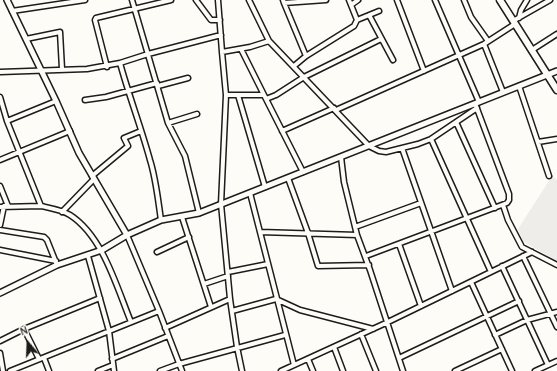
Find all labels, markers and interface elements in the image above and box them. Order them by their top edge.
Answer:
north arrow [8,323,48,363]
text: N [18,324,29,338]

